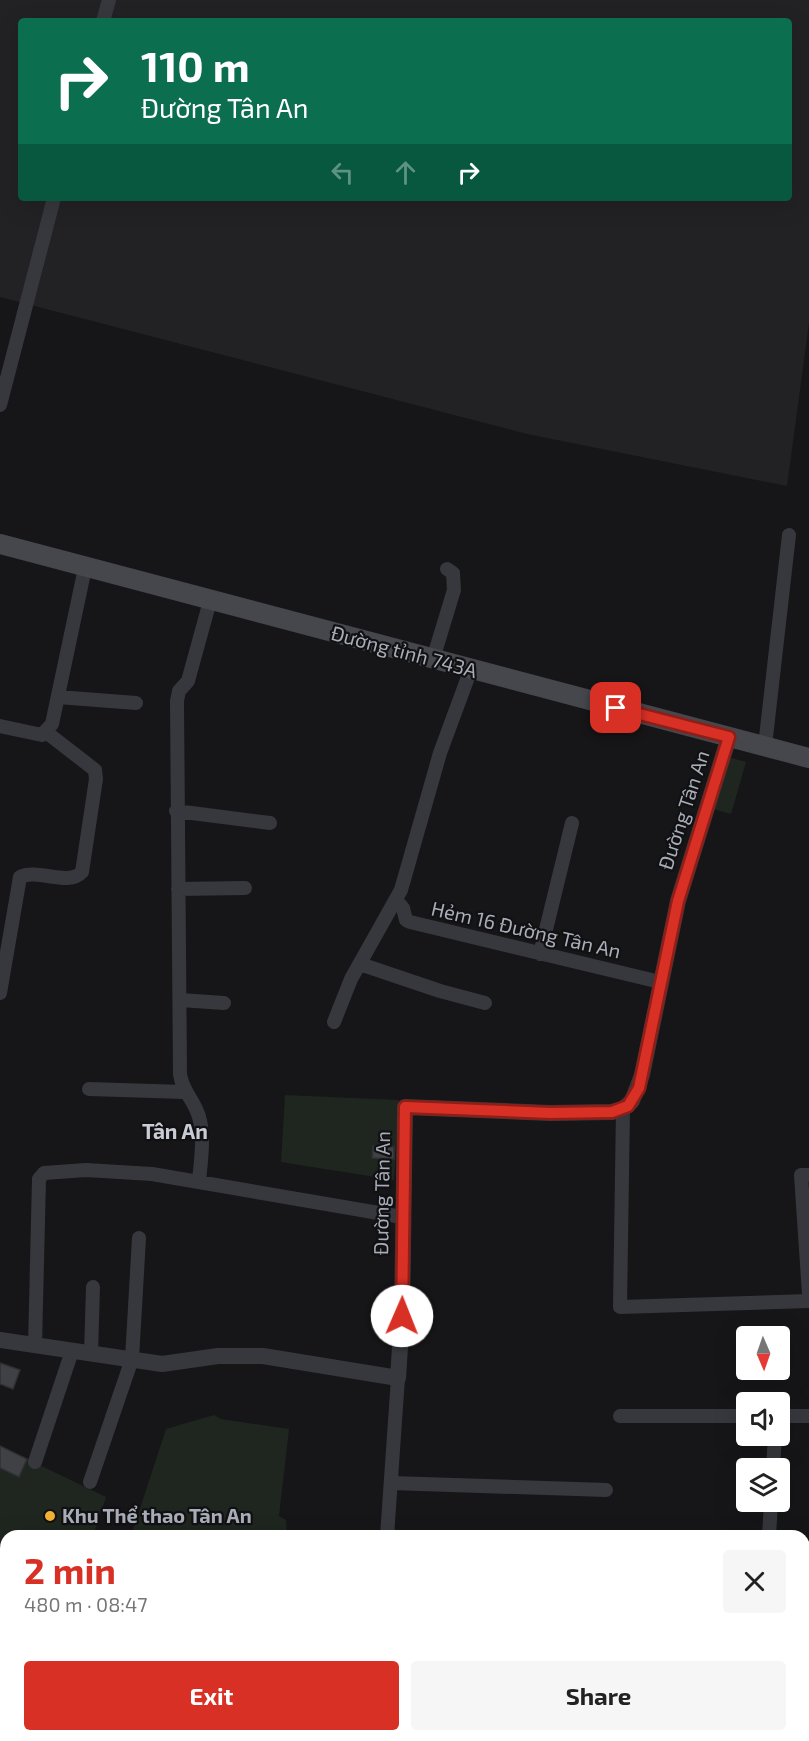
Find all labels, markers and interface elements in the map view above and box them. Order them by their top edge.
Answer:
text: 110 m [141,40,250,90]
icon: right [42,42,120,120]
text: Đường Tân An [141,91,308,123]
icon: left [326,156,359,189]
icon: ahead [389,156,422,189]
icon: right [452,156,485,189]
street label: Đường tỉnh 743A [329,620,480,682]
pin [590,682,641,733]
icon: arrive [599,691,632,724]
street label: Đường Tân An [652,747,714,872]
street label: Hẻm 16 Đường Tân An [429,896,623,963]
district label: Tân An [142,1118,208,1143]
street label: Đường Tân An [368,1131,394,1255]
position arrow [370,1284,434,1348]
north arrow [736,1326,790,1380]
map controls [736,1326,790,1512]
button: sound [736,1392,790,1446]
button: layers [736,1458,790,1512]
place label: Khu Thể thao Tân An [62,1503,252,1527]
marker: Khu Thể thao Tân An [43,1509,57,1523]
text: 2 min [24,1548,116,1591]
button: close [723,1550,786,1613]
text: 480 m · 08:47 [24,1592,148,1616]
button: Exit [24,1661,399,1730]
button: Share [411,1661,786,1730]

